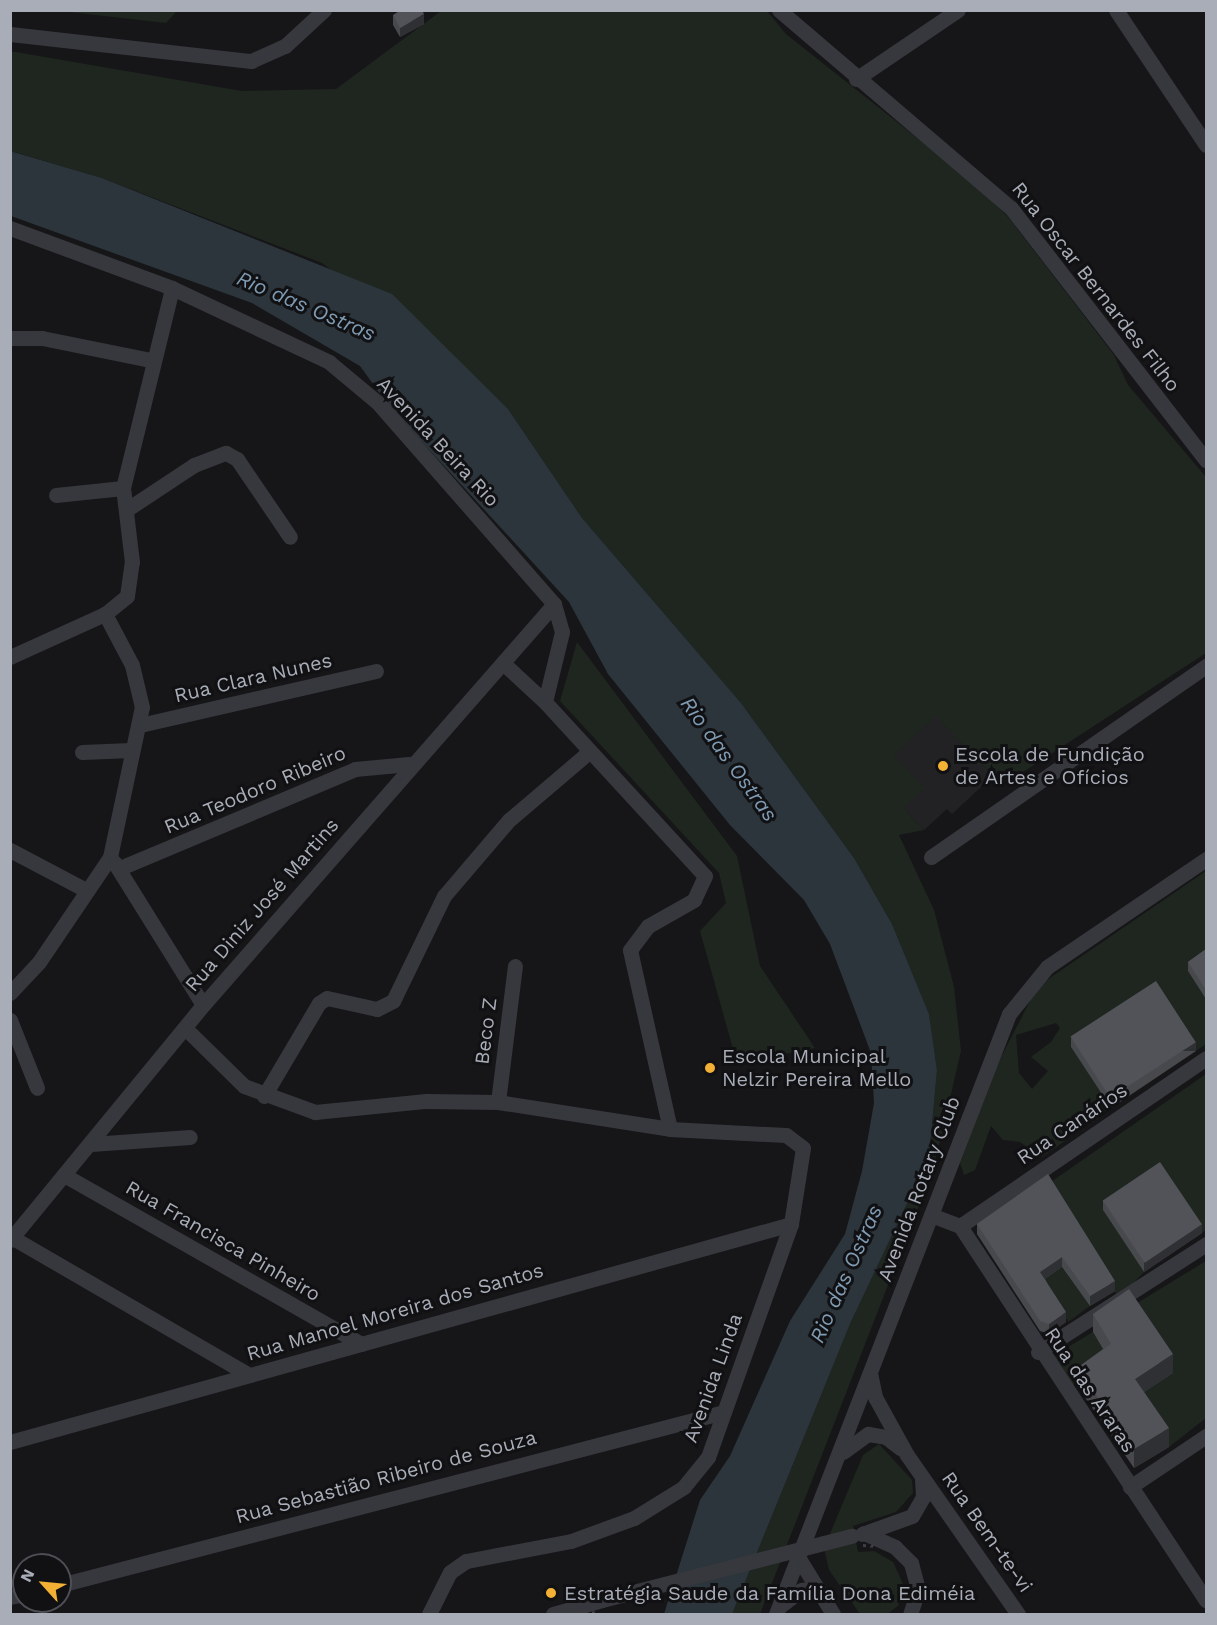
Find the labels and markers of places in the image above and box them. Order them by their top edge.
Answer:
place label: Escola de Fundição de Artes e Ofícios [955,742,1145,789]
marker: Escola de Fundição de Artes e Ofícios [936,759,950,773]
place label: Escola Municipal Nelzir Pereira Mello [722,1044,912,1091]
marker: Escola Municipal Nelzir Pereira Mello [703,1061,717,1075]
place label: Estratégia Saude da Família Dona Ediméia [564,1581,977,1605]
marker: Estratégia Saude da Família Dona Ediméia [542,1584,560,1602]

